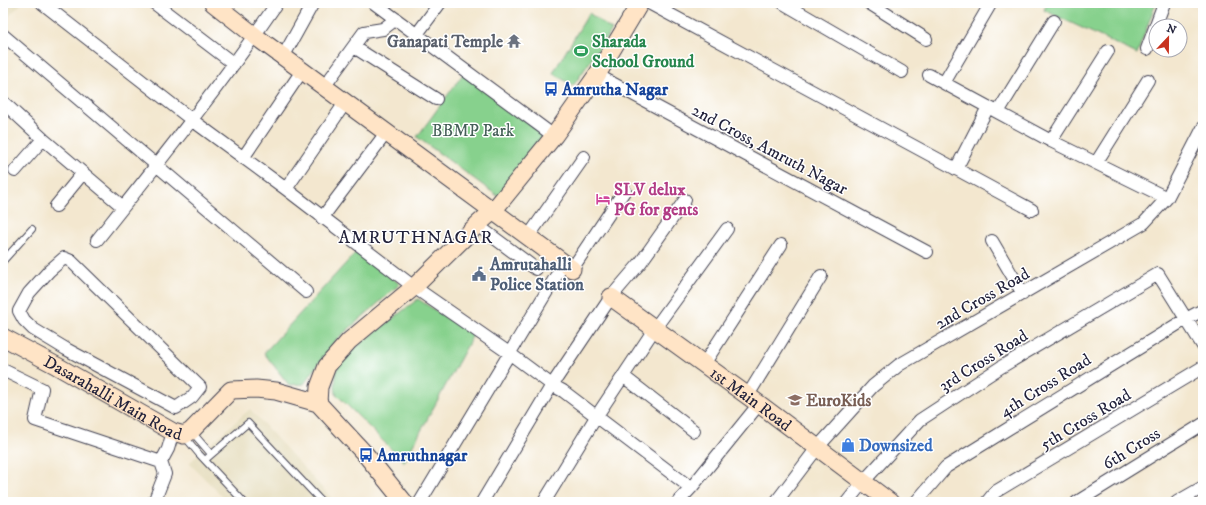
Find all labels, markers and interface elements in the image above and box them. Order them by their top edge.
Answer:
north arrow [1148,18,1188,58]
text: N [1165,21,1178,38]
place label: Ganapati Temple [387,31,503,53]
place label: Sharada School Ground [592,31,695,73]
temple icon: Ganapati Temple [506,33,522,49]
sports icon: Sharada School Ground [573,43,589,59]
place label: Amrutha Nagar [561,79,669,101]
bus stop icon: Amrutha Nagar [543,81,559,97]
street label: 2nd Cross, Amruth Nagar [688,99,852,201]
park label: BBMP Park [432,120,515,142]
place label: SLV delux PG for gents [614,179,698,221]
hotel icon: SLV delux PG for gents [595,191,611,207]
district label: AMRUTHNAGAR [339,227,493,249]
place label: Amrutahalli Police Station [489,254,584,296]
street label: 2nd Cross Road [931,263,1034,335]
public building icon: Amrutahalli Police Station [471,266,487,282]
street label: 3rd Cross Road [935,325,1033,397]
street label: 4th Cross Road [996,349,1096,423]
street label: Dasarahalli Main Road [40,351,185,446]
street label: 1st Main Road [705,362,796,437]
street label: 5th Cross Road [1036,384,1136,456]
place label: EuroKids [806,390,871,412]
school or university icon: EuroKids [787,392,803,408]
street label: 6th Cross [1099,422,1165,475]
place label: Downsized [859,435,933,457]
shop icon: Downsized [840,437,856,453]
place label: Amruthnagar [376,445,468,467]
bus stop icon: Amruthnagar [358,447,374,463]

